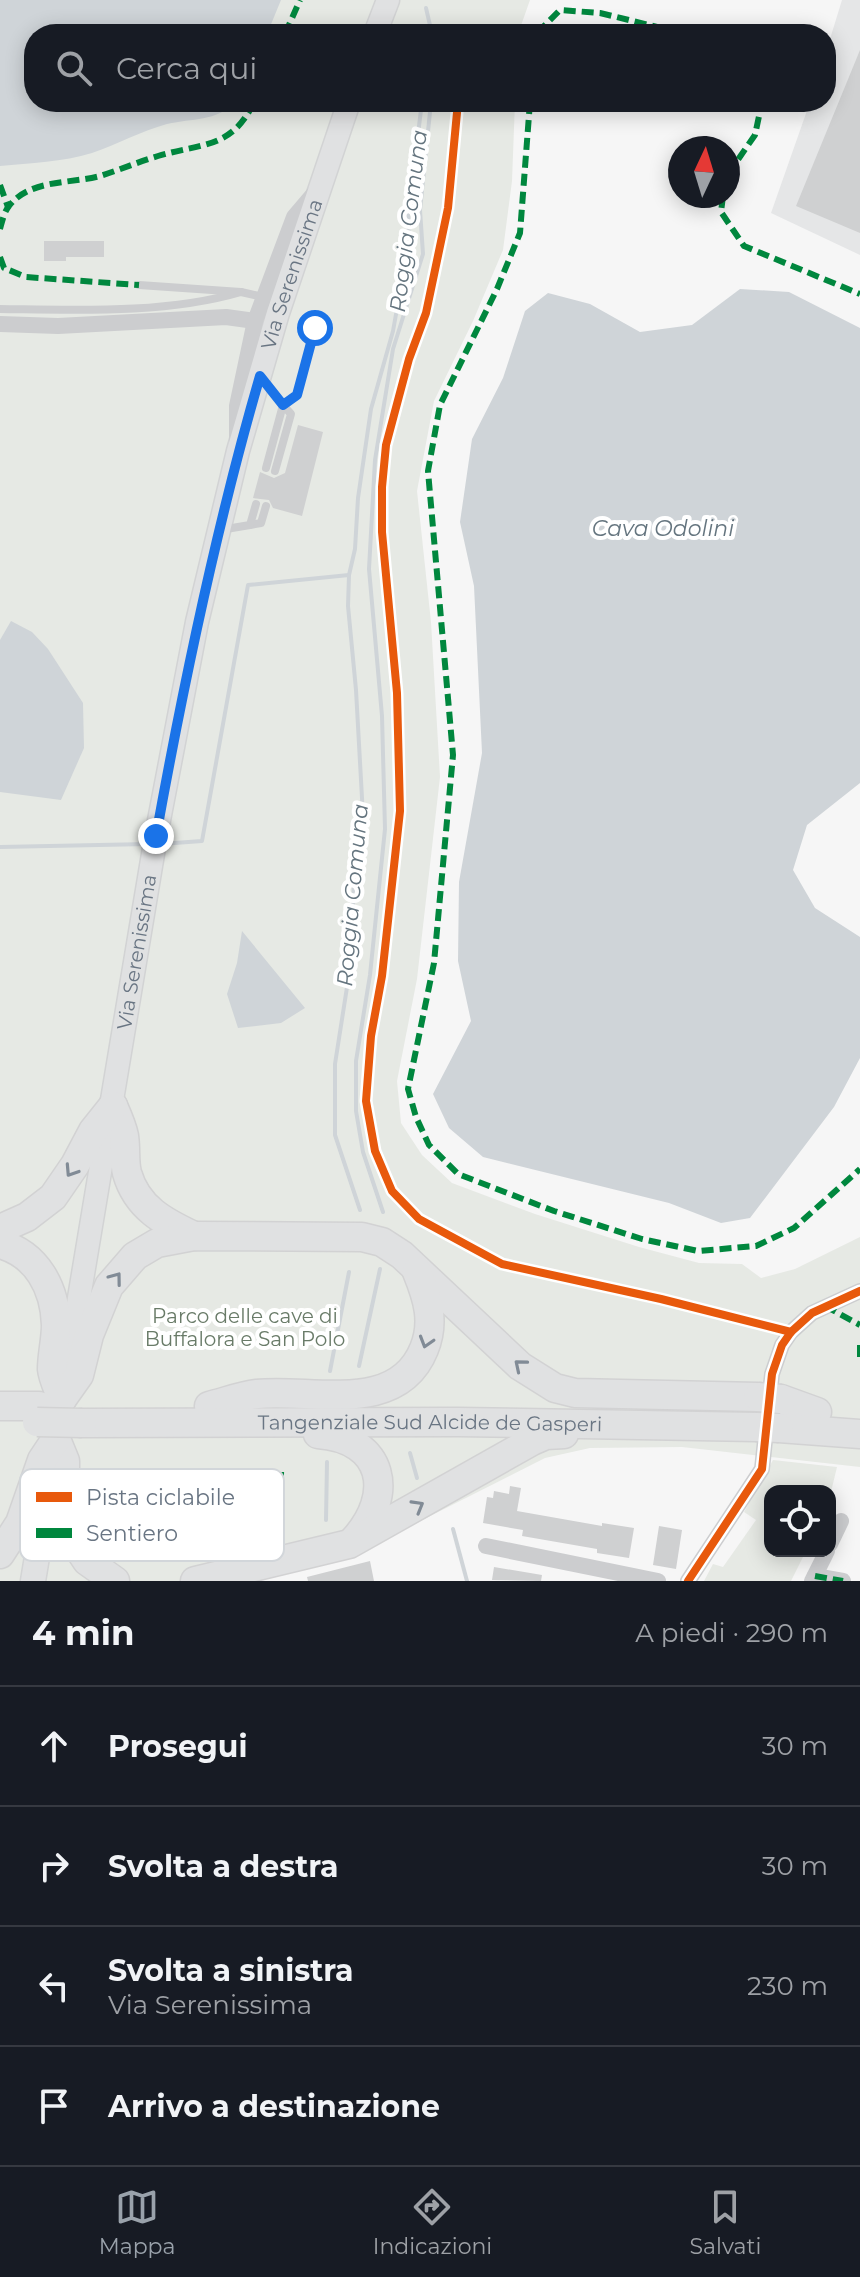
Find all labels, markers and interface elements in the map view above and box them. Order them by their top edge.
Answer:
search box [24,24,836,112]
icon: search [52,46,96,90]
text: Cerca qui [116,50,257,87]
water label: Roggia Comuna [384,128,433,314]
north arrow [668,136,740,208]
street label: Via Serenissima [256,196,328,352]
route start [297,310,333,346]
water label: Cava Odolini [592,515,734,542]
water label: Roggia Comuna [331,802,374,988]
route end [138,818,174,854]
street label: Via Serenissima [112,872,161,1031]
one-way arrow [65,1162,80,1177]
one-way arrow [106,1272,120,1287]
park label: Parco delle cave di Buffalora e San Polo [145,1304,345,1351]
one-way arrow [419,1335,435,1349]
one-way arrow [515,1360,529,1375]
street label: Tangenziale Sud Alcide de Gasperi [258,1410,602,1436]
legend [20,1469,284,1561]
text: Pista ciclabile [86,1484,235,1511]
map controls [764,1485,836,1557]
button: locate [764,1485,836,1557]
one-way arrow [409,1500,424,1516]
text: Sentiero [86,1520,178,1547]
text: 4 min [32,1612,134,1654]
text: A piedi · 290 m [635,1617,828,1649]
icon: ahead [32,1724,76,1768]
text: Prosegui [108,1728,247,1765]
text: 30 m [762,1730,828,1762]
icon: right [32,1844,76,1888]
text: Svolta a destra [108,1848,338,1885]
text: 30 m [762,1850,828,1882]
text: Svolta a sinistra [108,1952,354,1989]
icon: left [32,1964,76,2008]
text: 230 m [747,1970,828,2002]
text: Via Serenissima [108,1989,312,2021]
icon: arrive [32,2084,76,2128]
text: Arrivo a destinazione [108,2088,440,2125]
tab: Mappa [99,2185,175,2260]
tab: Indicazioni [373,2185,492,2260]
tab: Salvati [690,2185,761,2260]

